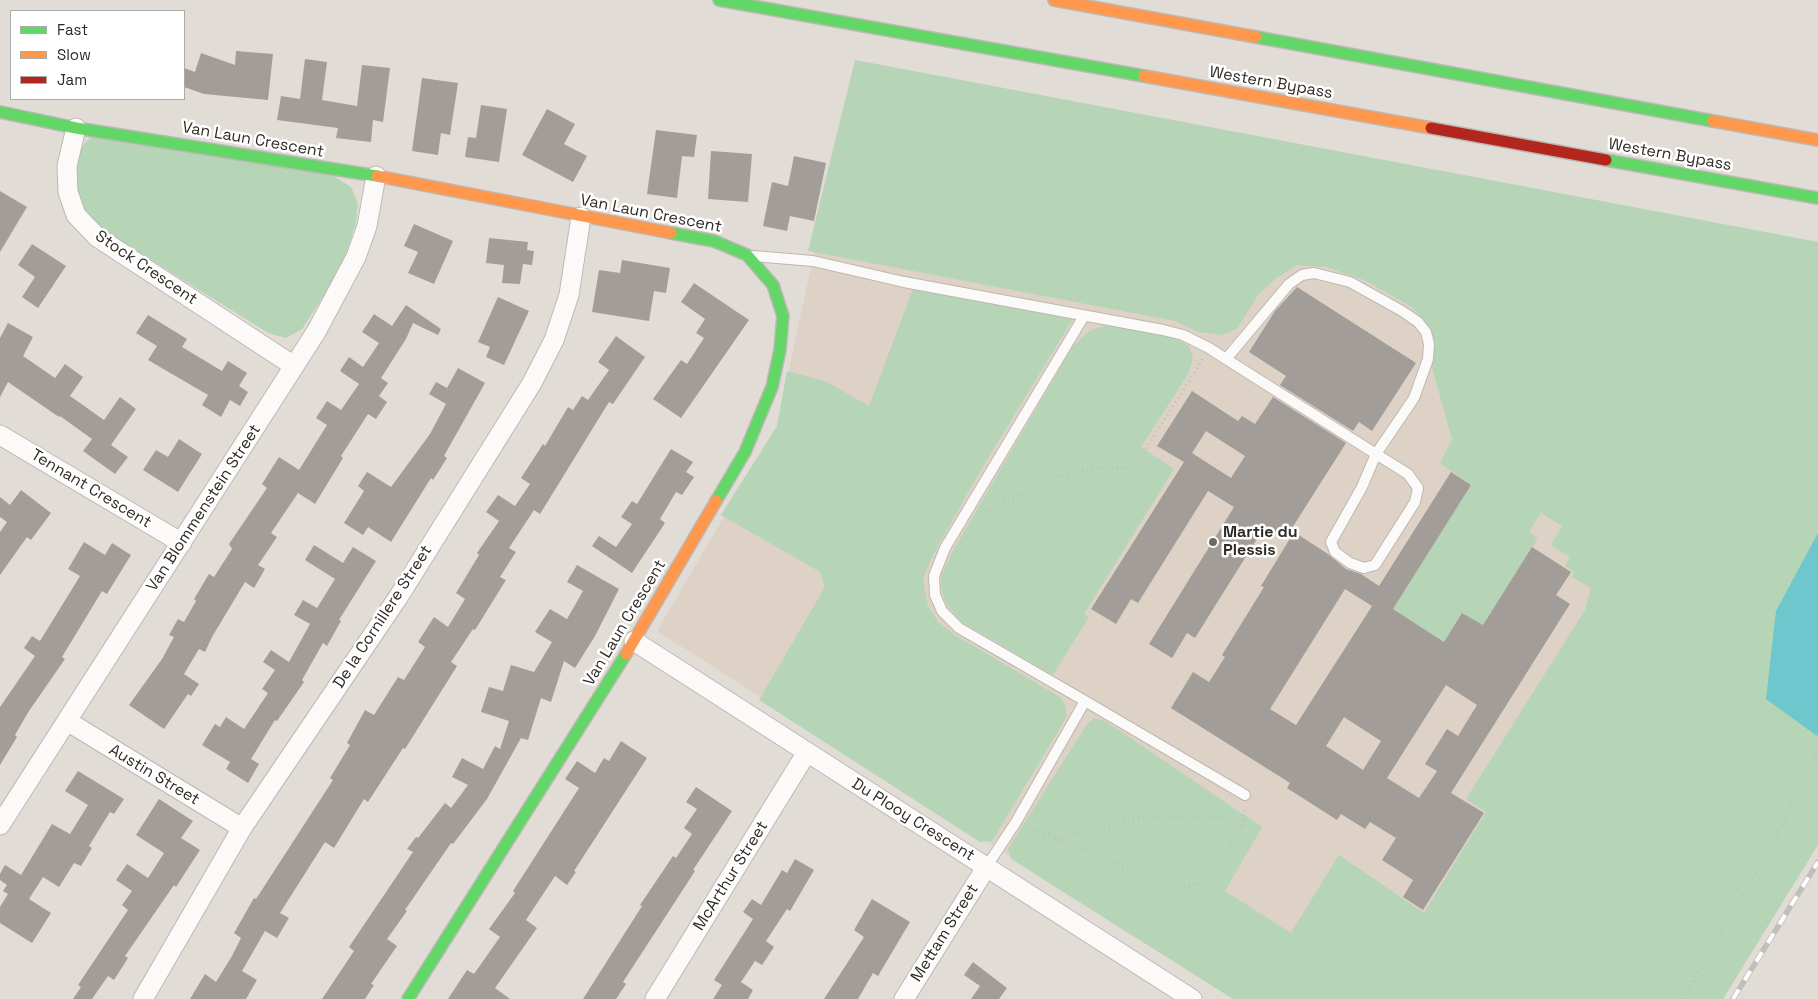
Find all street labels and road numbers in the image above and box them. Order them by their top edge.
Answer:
street label: Western Bypass [1208,63,1334,103]
street label: Van Laun Crescent [181,118,325,162]
street label: Western Bypass [1607,135,1733,175]
street label: Van Laun Crescent [579,191,723,237]
street label: Stock Crescent [91,227,201,309]
street label: Van Blommenstein Street [143,421,265,595]
street label: Tennant Crescent [27,445,155,533]
street label: De la Cornillere Street [330,542,436,692]
street label: Van Laun Crescent [580,556,670,690]
street label: Austin Street [105,740,203,810]
street label: Du Plooy Crescent [848,774,978,866]
street label: McArthur Street [690,818,772,934]
street label: Mettam Street [907,881,983,985]

